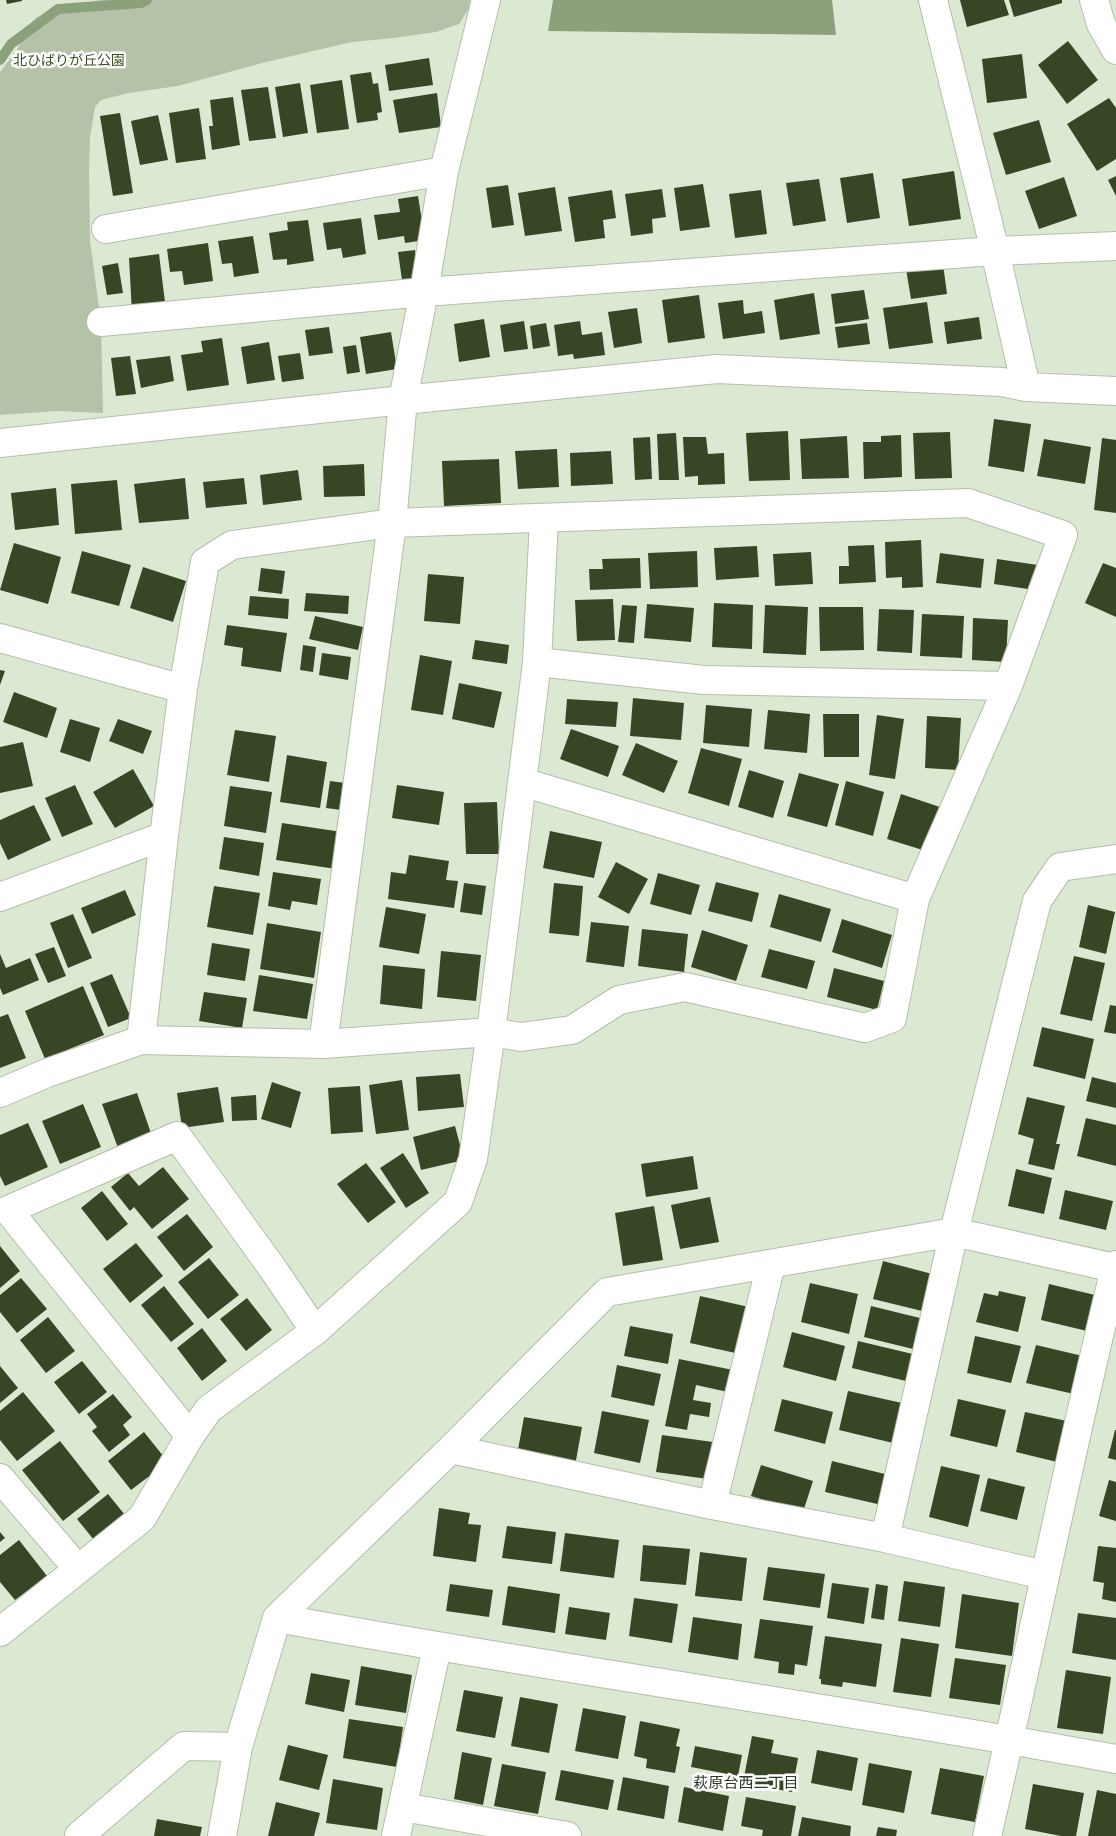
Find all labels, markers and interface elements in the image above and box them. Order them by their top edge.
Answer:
park label: 北ひばりが丘公園 [13,52,125,68]
district label: 萩原台西二丁目 [694,1774,798,1792]

